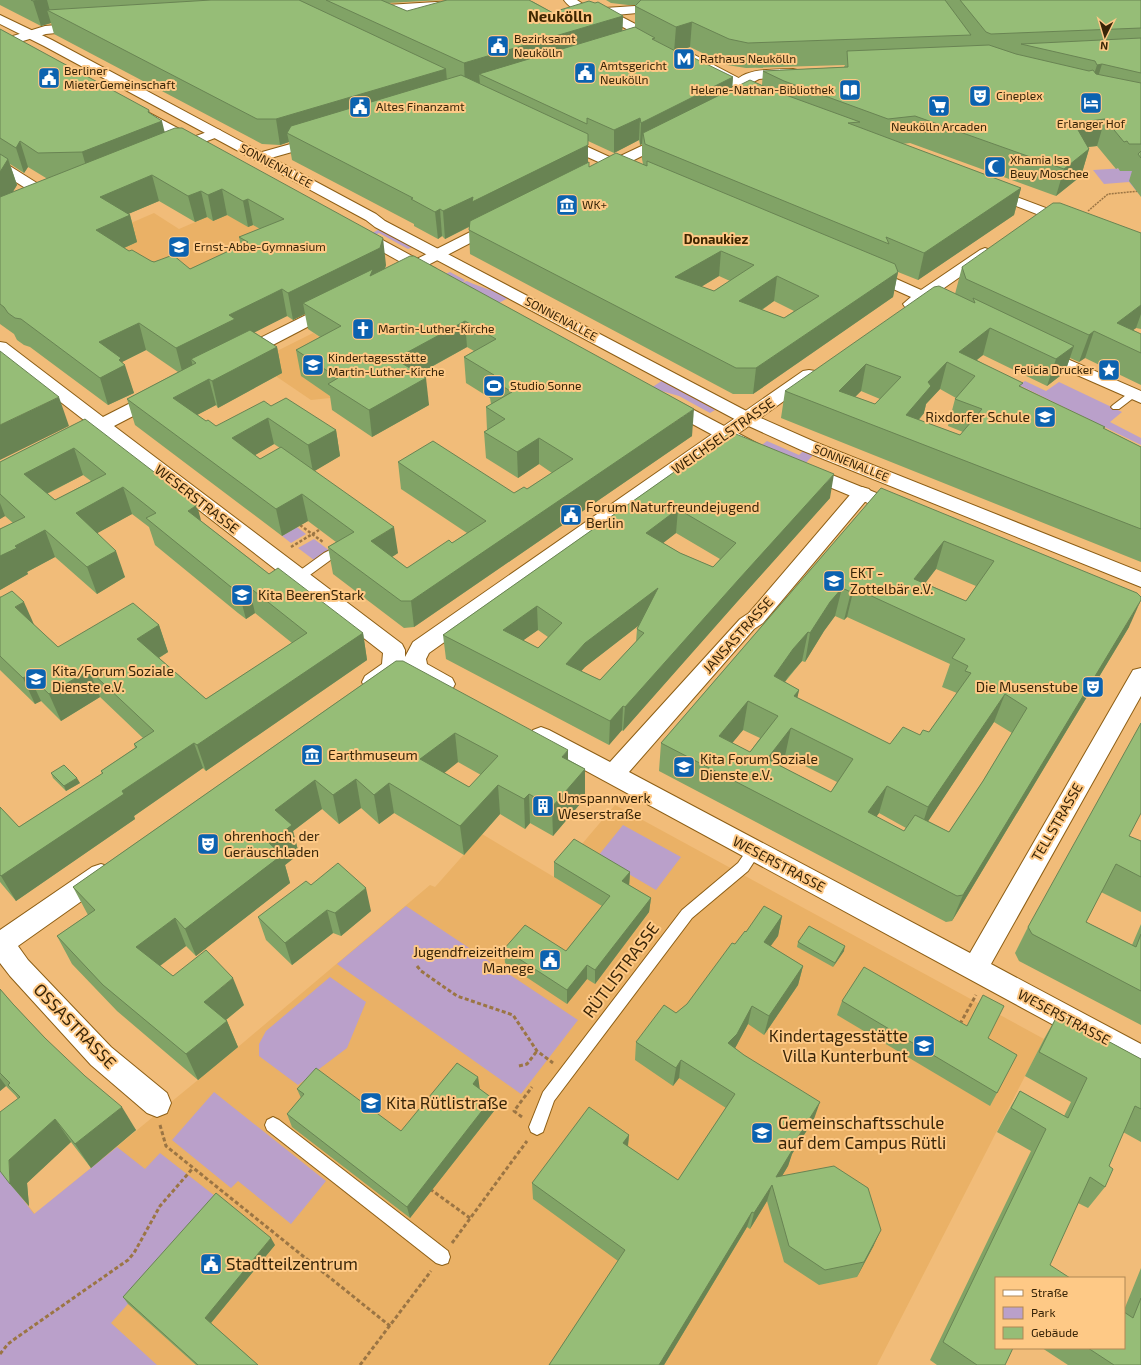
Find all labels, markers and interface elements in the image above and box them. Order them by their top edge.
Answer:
district label: Neukölln [528,7,592,25]
north arrow [1085,16,1125,56]
place label: Bezirksamt Neukölln [514,31,576,59]
public building icon: Bezirksamt Neukölln [485,33,511,59]
text: N [1100,40,1109,53]
metro station icon: Rathaus Neukölln [671,46,697,72]
place label: Rathaus Neukölln [700,51,796,65]
place label: Amtsgericht Neukölln [600,58,667,86]
public building icon: Amtsgericht Neukölln [572,60,598,86]
place label: Berliner MieterGemeinschaft [64,63,176,91]
public building icon: Berliner MieterGemeinschaft [36,65,62,91]
library icon: Helene-Nathan-Bibliothek [837,77,863,103]
place label: Helene-Nathan-Bibliothek [690,82,834,96]
theatre icon: Cineplex [967,83,993,109]
place label: Cineplex [996,88,1043,102]
hotel icon: Erlanger Hof [1078,90,1104,116]
supermarket icon: Neukölln Arcaden [926,93,952,119]
public building icon: Altes Finanzamt [347,94,373,120]
place label: Altes Finanzamt [376,99,465,113]
place label: Erlanger Hof [1057,116,1126,130]
place label: Neukölln Arcaden [891,119,987,133]
street label: SONNENALLEE [238,140,315,190]
place label: Xhamia Isa Beuy Moschee [1010,152,1089,180]
mosque icon: Xhamia Isa Beuy Moschee [982,154,1008,180]
museum icon: WK+ [554,192,580,218]
place label: WK+ [582,197,607,211]
district label: Donaukiez [684,231,748,247]
school or university icon: Ernst-Abbe-Gymnasium [166,234,192,260]
place label: Ernst-Abbe-Gymnasium [194,239,326,253]
street label: SONNENALLEE [523,293,600,343]
church icon: Martin-Luther-Kirche [350,316,376,342]
place label: Martin-Luther-Kirche [378,321,495,335]
place label: Kindertagesstätte Martin-Luther-Kirche [328,350,445,378]
school or university icon: Kindertagesstätte Martin-Luther-Kirche [300,352,326,378]
place icon: Felicia Drucker [1096,357,1122,383]
place label: Felicia Drucker [1014,362,1094,376]
sports icon: Studio Sonne [481,373,507,399]
place label: Studio Sonne [510,378,581,392]
street label: WEICHSELSTRASSE [668,394,778,478]
school or university icon: Rixdorfer Schule [1032,404,1058,430]
place label: Rixdorfer Schule [925,408,1030,425]
street label: SONNENALLEE [812,441,891,484]
street label: WESERSTRASSE [152,460,243,537]
place label: Forum Naturfreundejugend Berlin [586,498,760,531]
public building icon: Forum Naturfreundejugend Berlin [558,502,584,528]
place label: EKT - Zottelbär e.V. [850,564,933,597]
school or university icon: EKT - Zottelbär e.V. [821,568,847,594]
school or university icon: Kita BeerenStark [229,582,255,608]
place label: Kita BeerenStark [258,586,364,603]
street label: JANSASTRASSE [699,593,776,676]
place label: Kita/Forum Soziale Dienste e.V. [52,662,174,695]
school or university icon: Kita/Forum Soziale Dienste e.V. [23,666,49,692]
theatre icon: Die Musenstube [1080,674,1106,700]
place label: Die Musenstube [976,678,1078,695]
museum icon: Earthmuseum [299,742,325,768]
place label: Earthmuseum [328,746,418,763]
place label: Kita Forum Soziale Dienste e.V. [700,750,818,783]
school or university icon: Kita Forum Soziale Dienste e.V. [671,754,697,780]
street label: TELLSTRASSE [1027,780,1086,864]
place label: Umspannwerk Weserstraße [558,789,651,822]
building icon: Umspannwerk Weserstraße [530,793,556,819]
place label: ohrenhoch, der Geräuschladen [224,827,320,860]
theatre icon: ohrenhoch, der Geräuschladen [195,831,221,857]
street label: WESERSTRASSE [730,832,829,895]
street label: RÜTLISTRASSE [578,918,662,1021]
place label: Jugendfreizeitheim Manege [413,943,534,976]
public building icon: Jugendfreizeitheim Manege [537,947,563,973]
street label: OSSASTRASSE [30,979,121,1072]
street label: WESERSTRASSE [1015,985,1114,1048]
place label: Kindertagesstätte Villa Kunterbunt [769,1025,909,1065]
school or university icon: Kindertagesstätte Villa Kunterbunt [911,1033,937,1059]
school or university icon: Kita Rütlistraße [358,1090,384,1116]
place label: Kita Rütlistraße [386,1092,508,1112]
place label: Gemeinschaftsschule auf dem Campus Rütli [778,1112,946,1153]
school or university icon: Gemeinschaftsschule auf dem Campus Rütli [749,1120,775,1146]
public building icon: Stadtteilzentrum [198,1251,224,1277]
place label: Stadtteilzentrum [226,1253,358,1273]
legend [995,1277,1125,1349]
text: Straße [1031,1285,1068,1299]
text: Park [1031,1305,1056,1319]
text: Gebäude [1031,1325,1079,1339]

